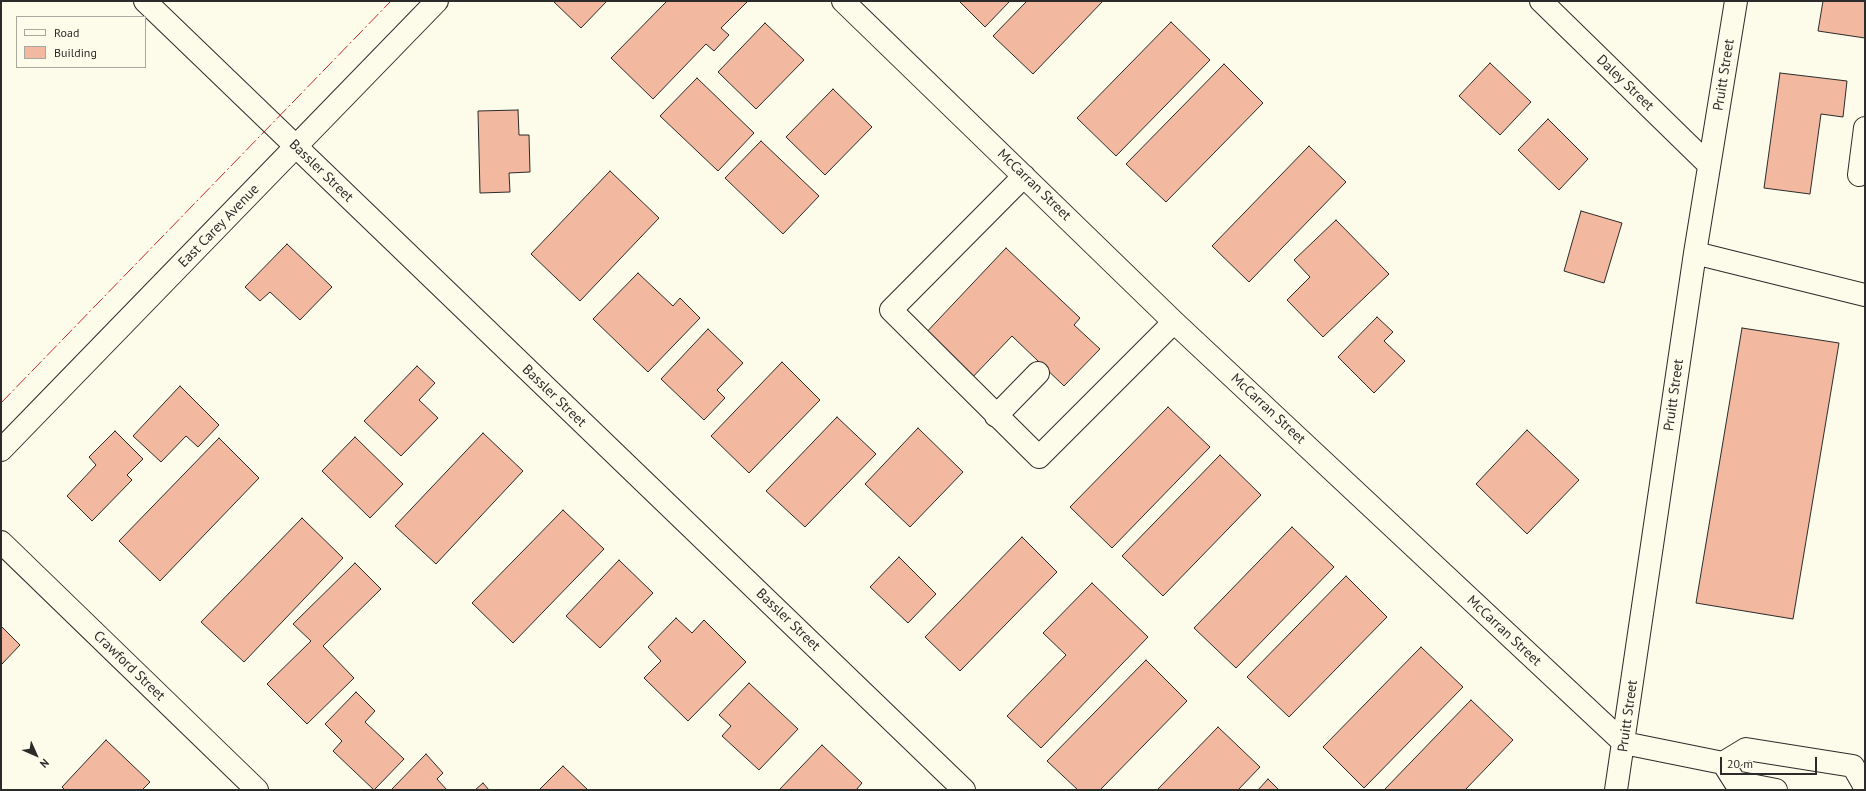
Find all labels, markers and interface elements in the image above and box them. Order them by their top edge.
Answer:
legend [16,16,146,68]
text: Road [54,25,79,40]
street label: Pruitt Street [1710,38,1738,112]
text: Building [54,45,97,60]
street label: Daley Street [1593,52,1657,114]
street label: Bassler Street [286,136,356,206]
street label: McCarran Street [994,146,1074,224]
street label: East Carey Avenue [175,181,263,271]
street label: Pruitt Street [1661,358,1687,432]
street label: Bassler Street [519,361,589,431]
street label: McCarran Street [1227,370,1309,448]
street label: Bassler Street [753,585,823,655]
street label: McCarran Street [1463,592,1545,670]
street label: Crawford Street [90,628,168,704]
street label: Pruitt Street [1615,679,1641,753]
north arrow [16,735,56,775]
scale bar [1722,749,1819,775]
text: N [37,756,52,771]
text: 20 m [1727,756,1753,771]

